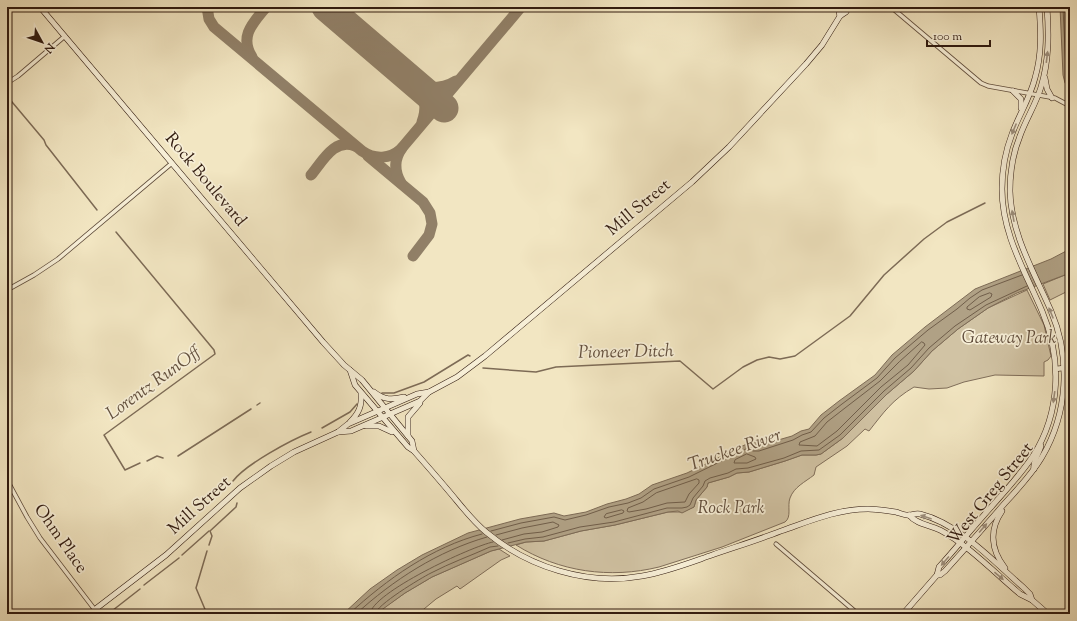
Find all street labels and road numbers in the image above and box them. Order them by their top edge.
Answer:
street label: Rock Boulevard [159,128,252,232]
street label: Mill Street [602,174,677,242]
street label: West Greg Street [942,438,1040,550]
street label: Mill Street [163,471,237,541]
street label: Ohm Place [27,499,93,579]

